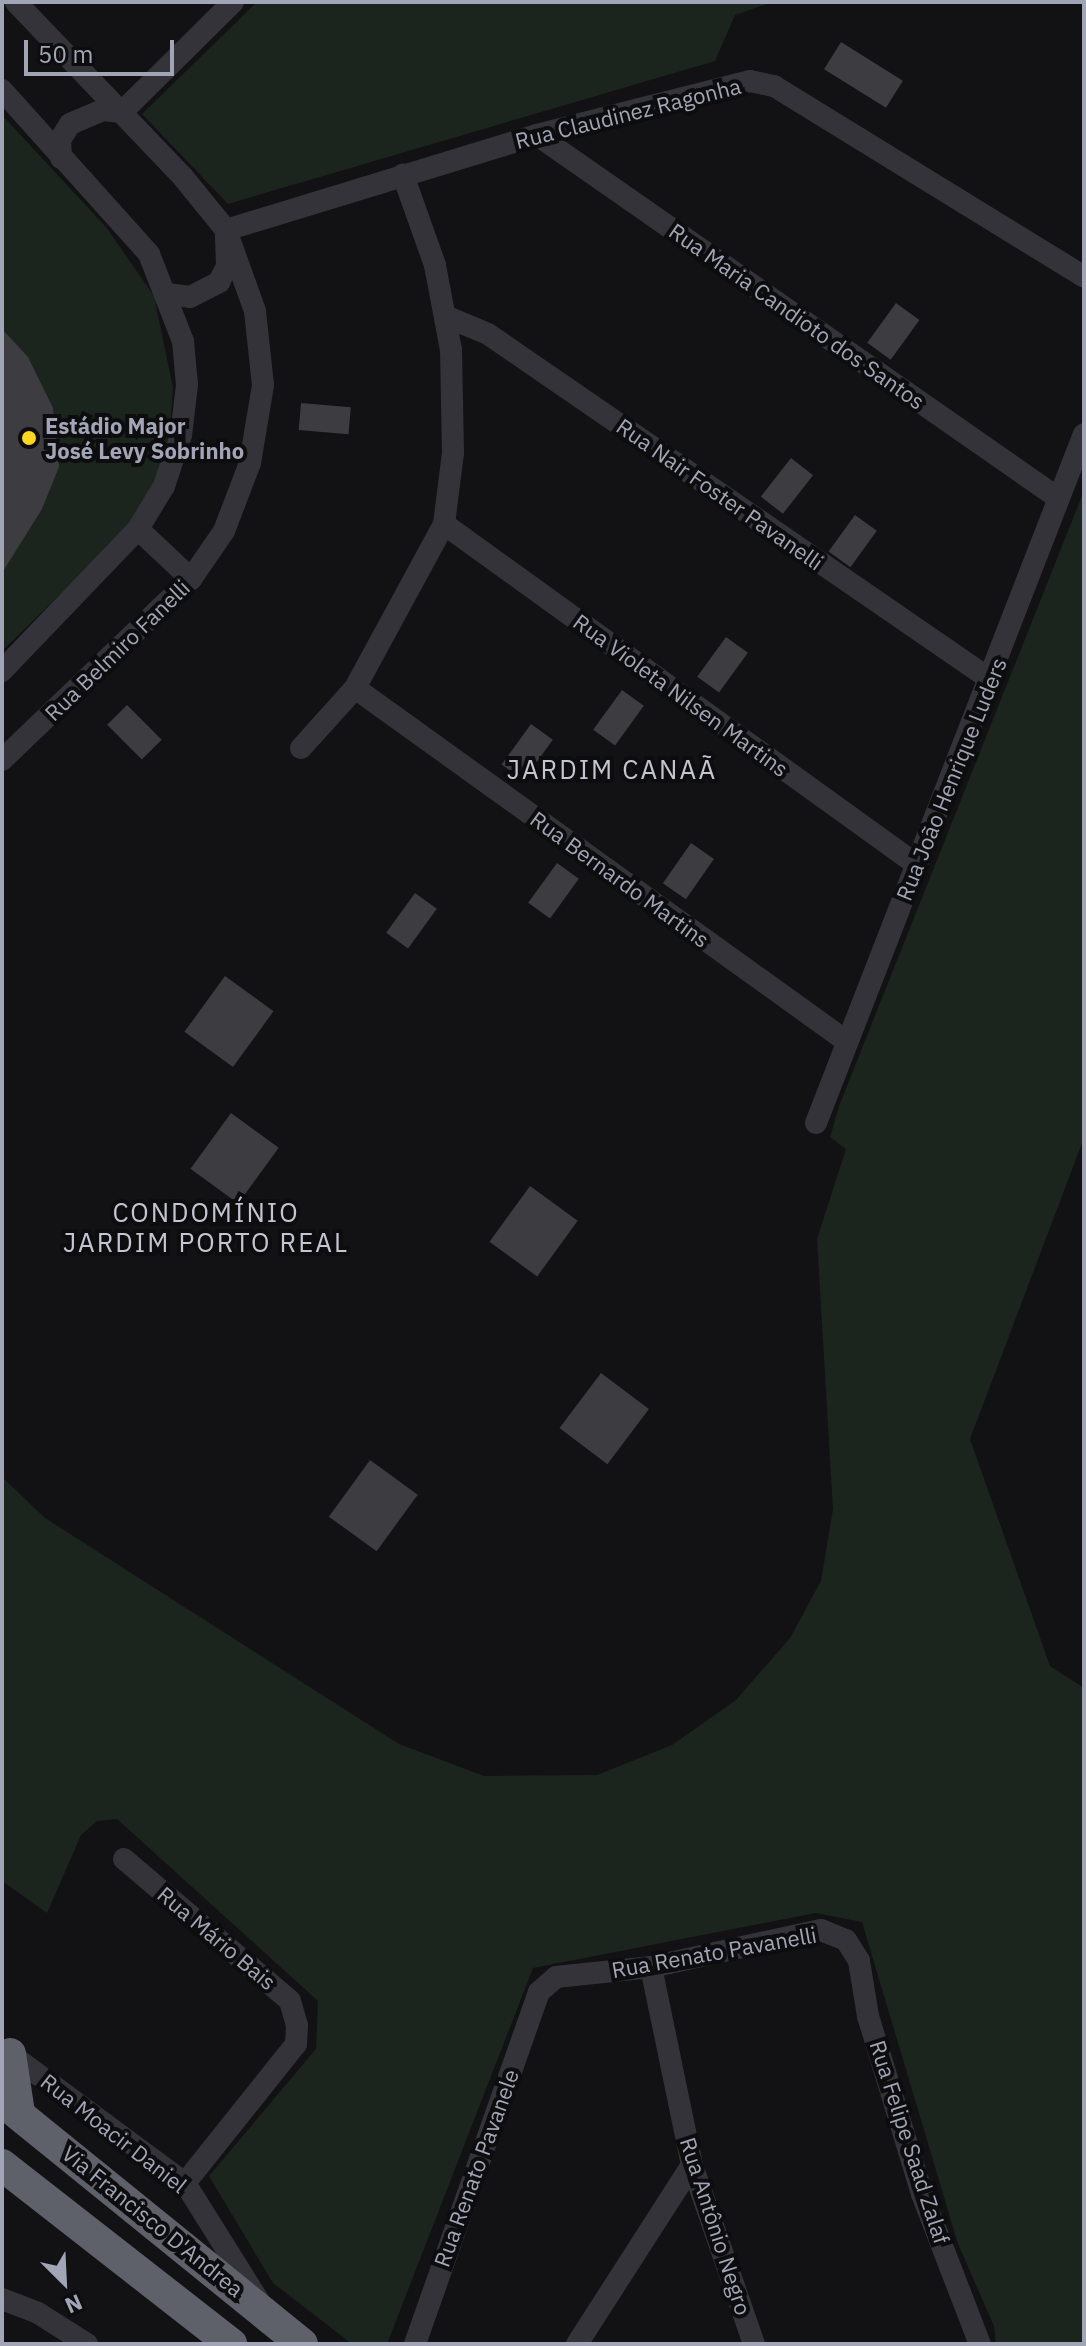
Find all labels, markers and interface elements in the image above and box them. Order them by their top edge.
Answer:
scale bar [28,24,178,74]
text: 50 m [38,38,93,70]
street label: Rua Claudinez Ragonha [512,72,744,154]
street label: Rua Maria Candioto dos Santos [664,217,930,415]
place label: Estádio Major José Levy Sobrinho [45,412,244,464]
street label: Rua Nair Foster Pavanelli [612,413,828,575]
marker: Estádio Major José Levy Sobrinho [20,429,38,447]
street label: Rua Belmiro Fanelli [39,574,195,726]
street label: Rua Violeta Nilsen Martins [568,608,794,782]
street label: Rua João Henrique Luders [890,654,1012,904]
district label: JARDIM CANAÃ [507,754,717,786]
street label: Rua Bernardo Martins [525,805,715,953]
district label: CONDOMÍNIO JARDIM PORTO REAL [63,1197,349,1258]
street label: Rua Mário Bais [152,1881,282,1995]
street label: Rua Renato Pavanelli [609,1921,819,1983]
street label: Rua Felipe Saad Zalaf [865,2037,955,2247]
street label: Rua Renato Pavanele [428,2066,524,2270]
street label: Rua Moacir Daniel [36,2068,192,2198]
street label: Rua Antônio Negro [675,2134,757,2318]
street label: Via Francisco D'Andrea [57,2140,249,2302]
north arrow [24,2242,104,2322]
text: N [61,2288,87,2321]

